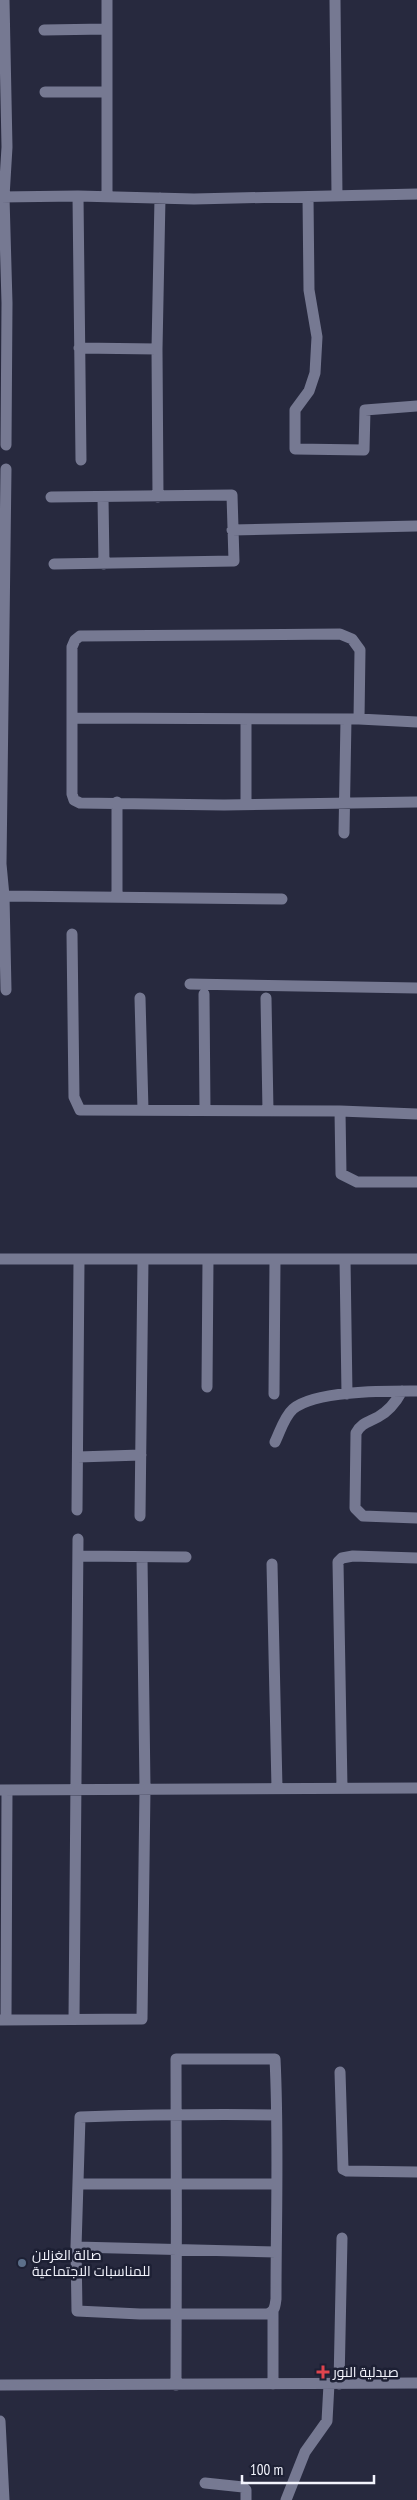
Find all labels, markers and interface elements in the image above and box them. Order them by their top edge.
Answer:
place label: صالة الغزلان للمناسبات الاجتماعية [32,2246,150,2280]
marker: صالة الغزلان للمناسبات الاجتماعية [16,2257,28,2269]
place label: صيدلية النور [332,2363,399,2381]
marker: صيدلية النور [317,2366,329,2378]
scale bar [242,2452,374,2484]
text: 100 m [250,2460,283,2479]

